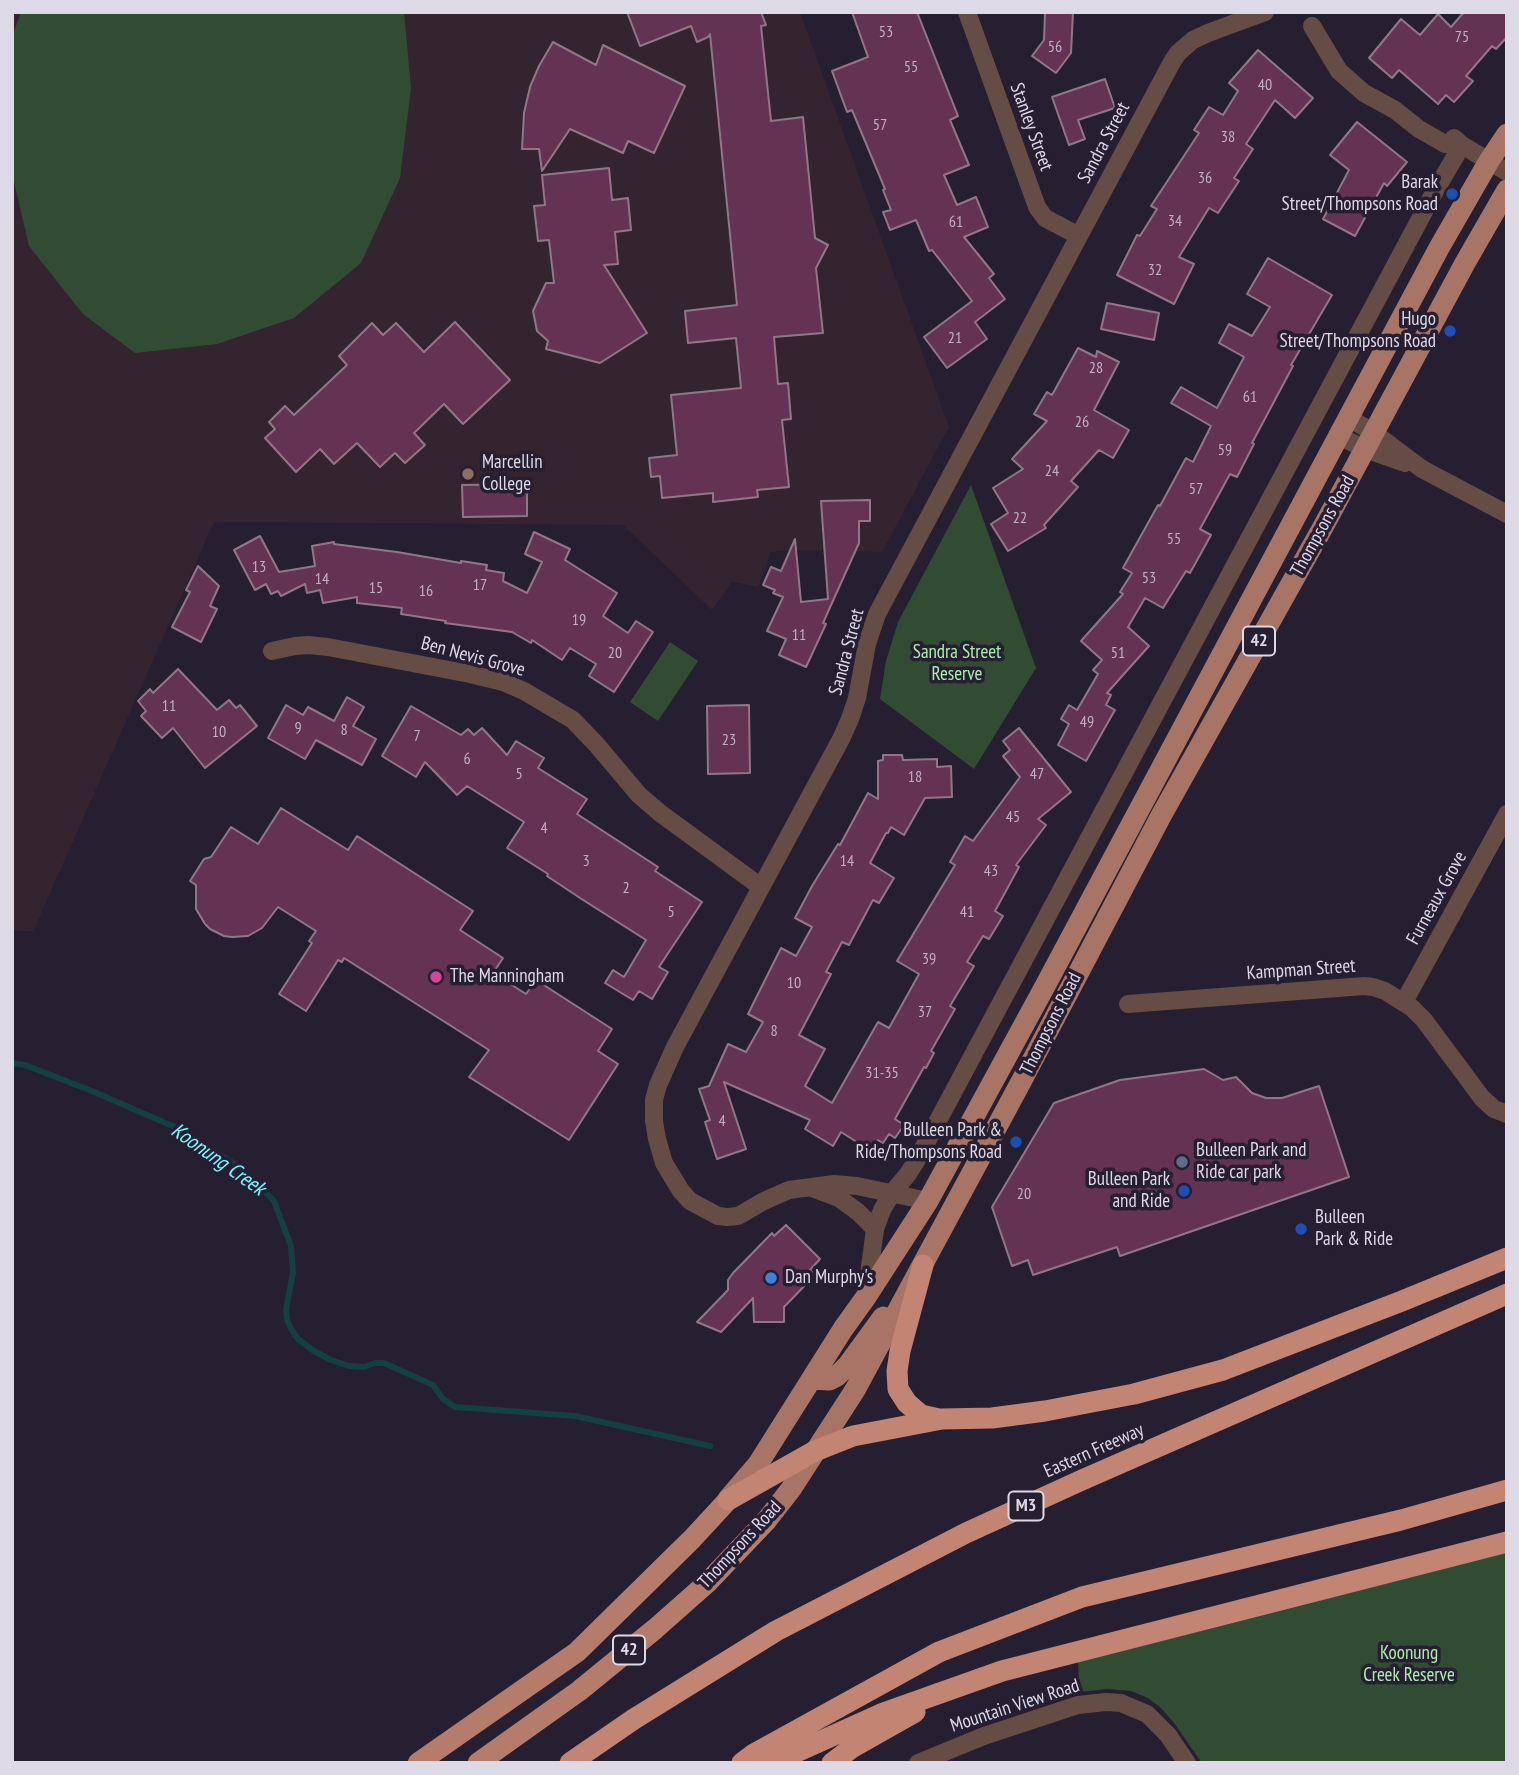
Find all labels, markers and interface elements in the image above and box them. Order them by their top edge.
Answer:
house number: 53 [879,22,893,42]
house number: 75 [1455,27,1469,47]
house number: 56 [1048,37,1062,57]
house number: 55 [904,57,918,77]
house number: 40 [1258,75,1272,95]
street label: Stanley Street [1005,80,1057,174]
street label: Sandra Street [1073,99,1135,187]
house number: 57 [873,115,887,135]
house number: 38 [1221,127,1235,147]
house number: 36 [1198,168,1212,188]
place label: Barak Street/Thompsons Road [1282,172,1438,216]
marker: Barak Street/Thompsons Road [1444,186,1460,202]
house number: 34 [1168,211,1182,231]
house number: 61 [949,212,963,232]
house number: 32 [1148,260,1162,280]
place label: Hugo Street/Thompsons Road [1280,309,1436,353]
marker: Hugo Street/Thompsons Road [1442,323,1458,339]
house number: 21 [948,328,962,348]
house number: 28 [1089,358,1103,378]
house number: 61 [1243,387,1257,407]
house number: 26 [1075,412,1089,432]
house number: 59 [1218,440,1232,460]
place label: Marcellin College [482,452,543,496]
house number: 24 [1045,461,1059,481]
marker: Marcellin College [460,466,476,482]
street label: Thompsons Road [1286,472,1360,580]
house number: 57 [1189,479,1203,499]
house number: 22 [1013,508,1027,528]
house number: 55 [1167,529,1181,549]
house number: 13 [252,557,266,577]
house number: 53 [1142,568,1156,588]
house number: 14 [315,569,329,589]
house number: 17 [473,575,487,595]
house number: 15 [369,578,383,598]
house number: 16 [419,581,433,601]
street label: Sandra Street [825,606,869,698]
house number: 19 [572,610,586,630]
house number: 11 [792,625,806,645]
road number: 42 [1243,626,1275,656]
street label: Ben Nevis Grove [419,632,527,682]
park label: Sandra Street Reserve [913,642,1001,686]
house number: 20 [608,643,622,663]
house number: 51 [1111,643,1125,663]
house number: 11 [162,696,176,716]
house number: 49 [1080,712,1094,732]
house number: 9 [294,718,302,738]
house number: 8 [340,720,348,740]
house number: 10 [212,722,226,742]
house number: 7 [413,726,421,746]
house number: 23 [722,730,736,750]
house number: 6 [463,749,471,769]
house number: 5 [515,764,523,784]
house number: 47 [1030,764,1044,784]
house number: 18 [908,767,922,787]
house number: 45 [1006,807,1020,827]
house number: 4 [540,818,548,838]
street label: Furneaux Grove [1402,847,1472,949]
house number: 3 [582,851,590,871]
house number: 14 [840,851,854,871]
house number: 43 [984,861,998,881]
house number: 2 [622,878,630,898]
house number: 5 [667,902,675,922]
house number: 41 [960,902,974,922]
house number: 39 [922,949,936,969]
street label: Kampman Street [1246,955,1356,985]
place label: The Manningham [450,966,564,988]
marker: The Manningham [428,969,444,985]
street label: Thompsons Road [1016,969,1086,1079]
house number: 10 [787,973,801,993]
house number: 37 [918,1002,932,1022]
house number: 8 [770,1021,778,1041]
house number: 31-35 [865,1063,899,1083]
house number: 4 [718,1111,726,1131]
water label: Koonung Creek [166,1118,270,1202]
place label: Bulleen Park & Ride/Thompsons Road [856,1120,1002,1164]
marker: Bulleen Park & Ride/Thompsons Road [1008,1134,1024,1150]
place label: Bulleen Park and Ride car park [1196,1140,1306,1184]
marker: Bulleen Park and Ride car park [1174,1154,1190,1170]
place label: Bulleen Park and Ride [1088,1169,1170,1213]
marker: Bulleen Park and Ride [1176,1183,1192,1199]
house number: 20 [1017,1184,1031,1204]
place label: Bulleen Park & Ride [1315,1207,1393,1251]
marker: Bulleen Park & Ride [1293,1221,1309,1237]
place label: Dan Murphy's [785,1267,873,1289]
marker: Dan Murphy's [763,1270,779,1286]
street label: Eastern Freeway [1040,1419,1148,1483]
road number: M3 [1009,1492,1044,1520]
street label: Thompsons Road [694,1496,786,1594]
road number: 42 [613,1636,645,1665]
park label: Koonung Creek Reserve [1363,1643,1455,1687]
street label: Mountain View Road [948,1674,1082,1738]

